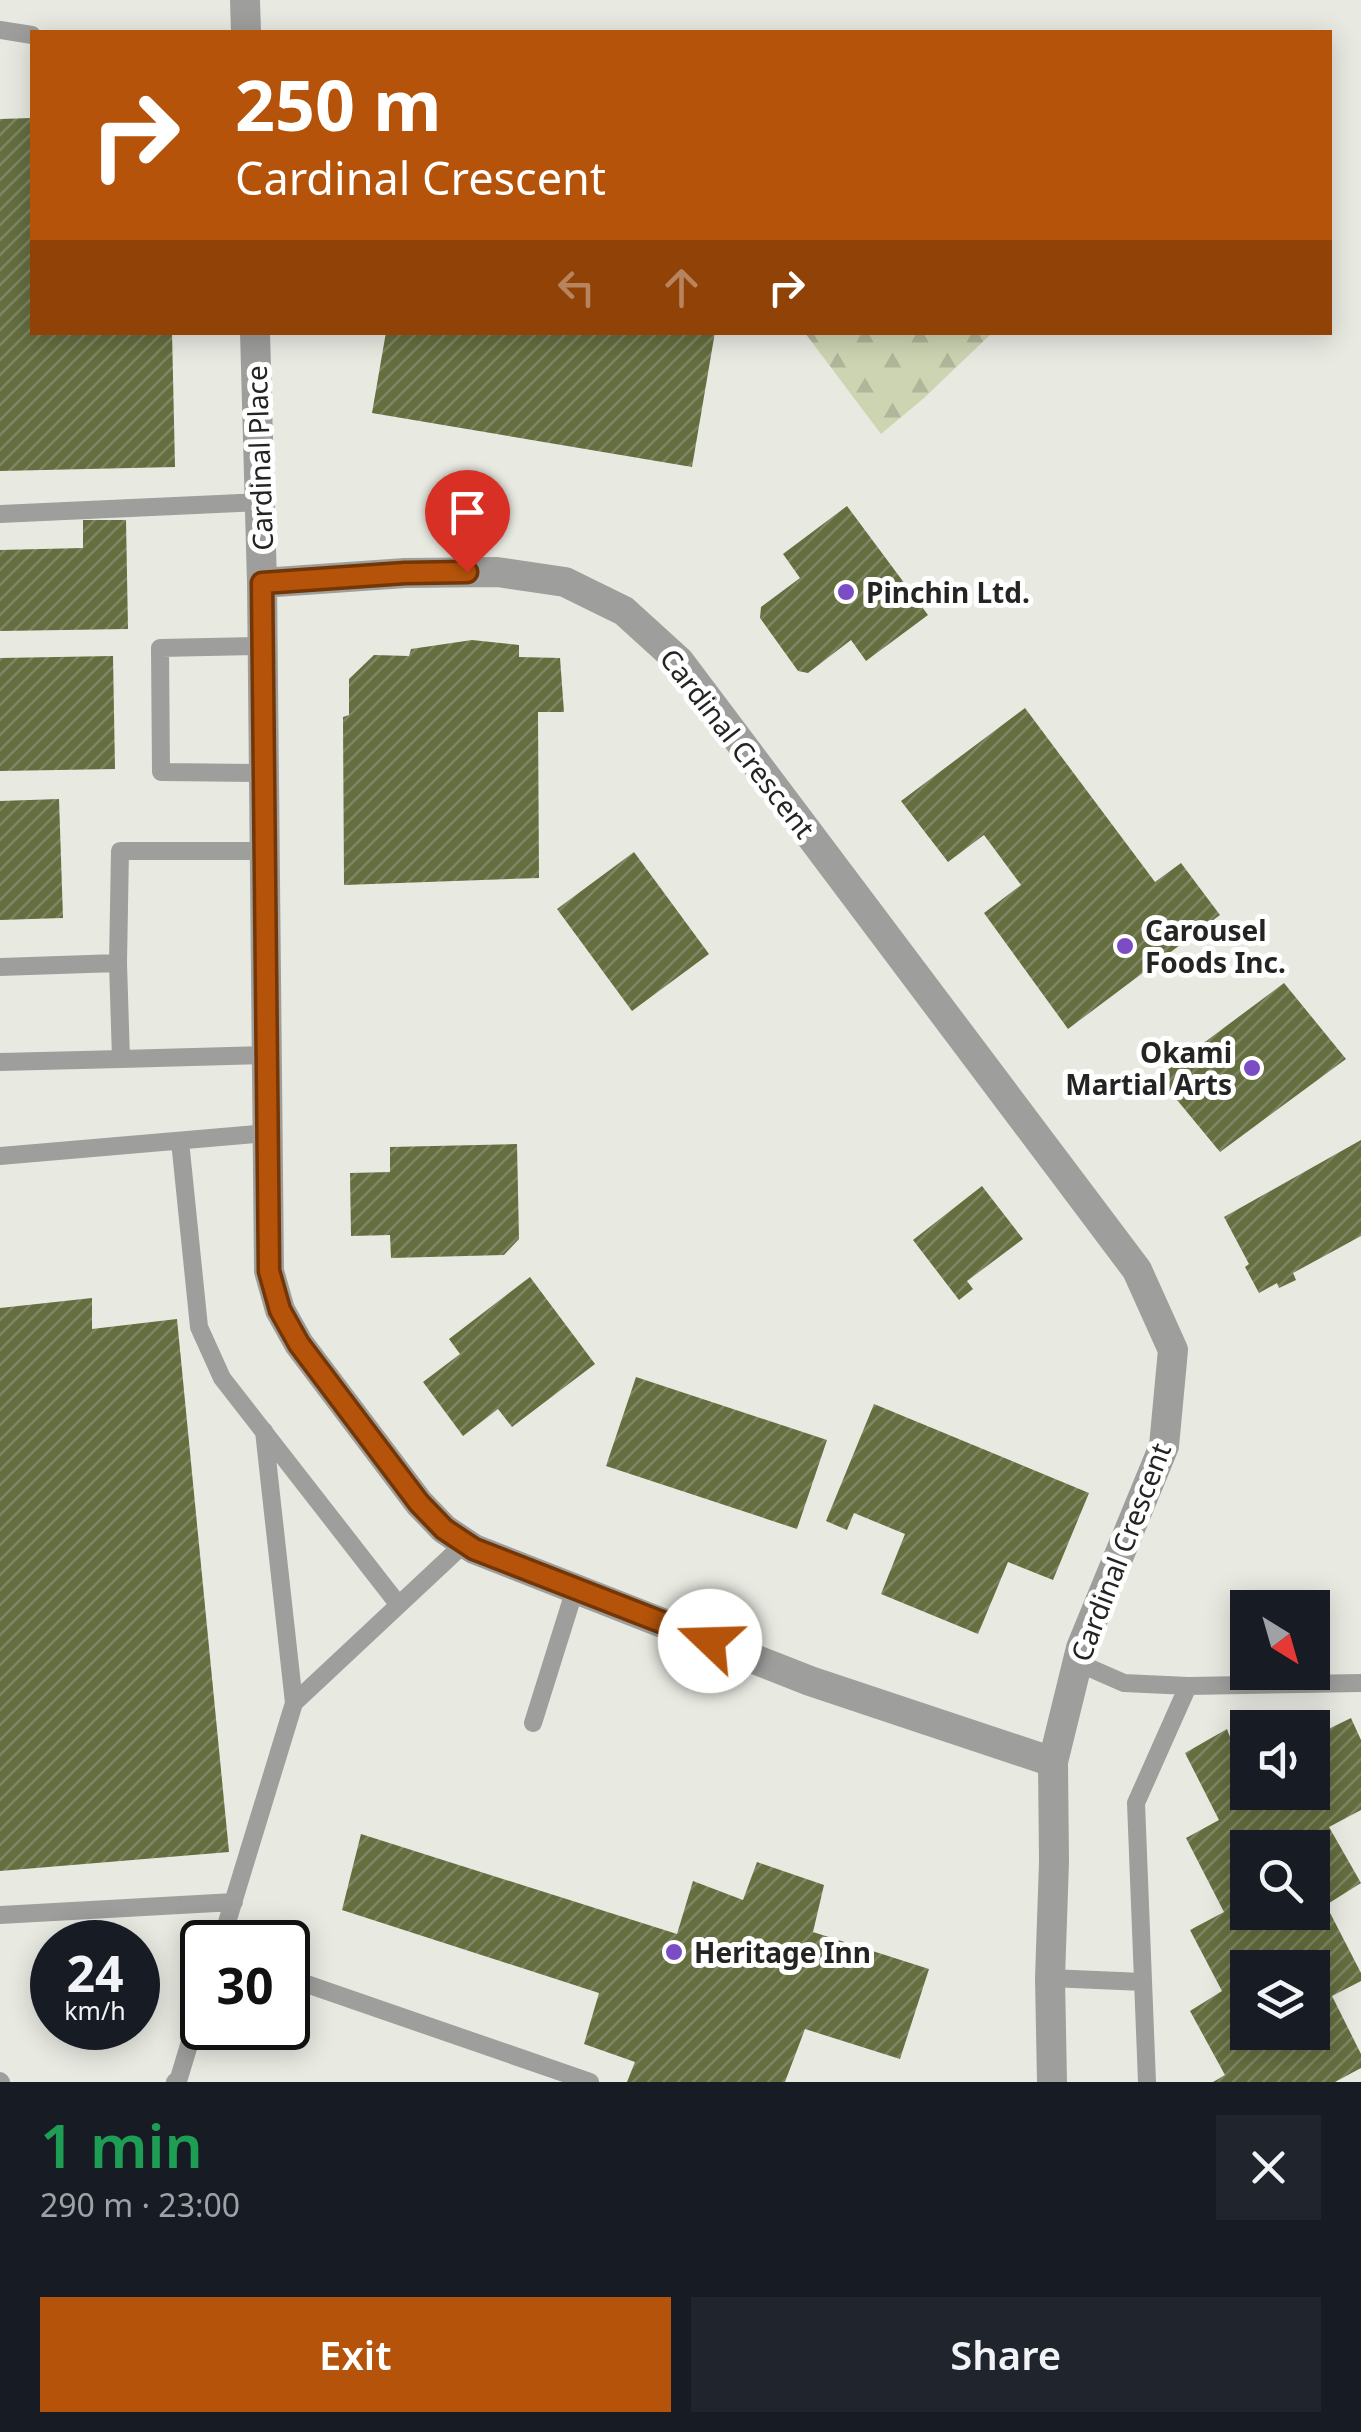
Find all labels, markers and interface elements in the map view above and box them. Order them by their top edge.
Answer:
text: 250 m [235,56,442,152]
icon: right [70,70,200,200]
text: Cardinal Crescent [235,147,606,208]
icon: left [549,260,604,315]
icon: ahead [654,260,709,315]
icon: right [759,260,814,315]
street label: Cardinal Place [237,365,281,551]
pin [425,470,510,573]
icon: arrive [440,485,495,540]
place label: Pinchin Ltd. [866,573,1030,611]
marker: Pinchin Ltd. [835,581,857,603]
street label: Cardinal Crescent [652,640,824,846]
place label: Carousel Foods Inc. [1145,911,1286,981]
marker: Carousel Foods Inc. [1114,935,1136,957]
place label: Okami Martial Arts [1065,1033,1232,1103]
marker: Okami Martial Arts [1241,1057,1263,1079]
street label: Cardinal Crescent [1061,1437,1179,1667]
position arrow [658,1589,762,1693]
north arrow [1230,1590,1330,1690]
map controls [1230,1590,1330,2050]
button: sound [1230,1710,1330,1810]
button: search [1230,1830,1330,1930]
speed limit sign: 30 [180,1920,310,2050]
place label: Heritage Inn [694,1933,871,1971]
text: 24 [66,1939,124,2007]
marker: Heritage Inn [663,1941,685,1963]
button: layers [1230,1950,1330,2050]
text: km/h [64,1993,126,2027]
text: 1 min [40,2104,203,2186]
button: close [1216,2115,1321,2220]
text: 290 m · 23:00 [40,2183,240,2226]
button: Exit [40,2297,671,2412]
button: Share [691,2297,1321,2412]

